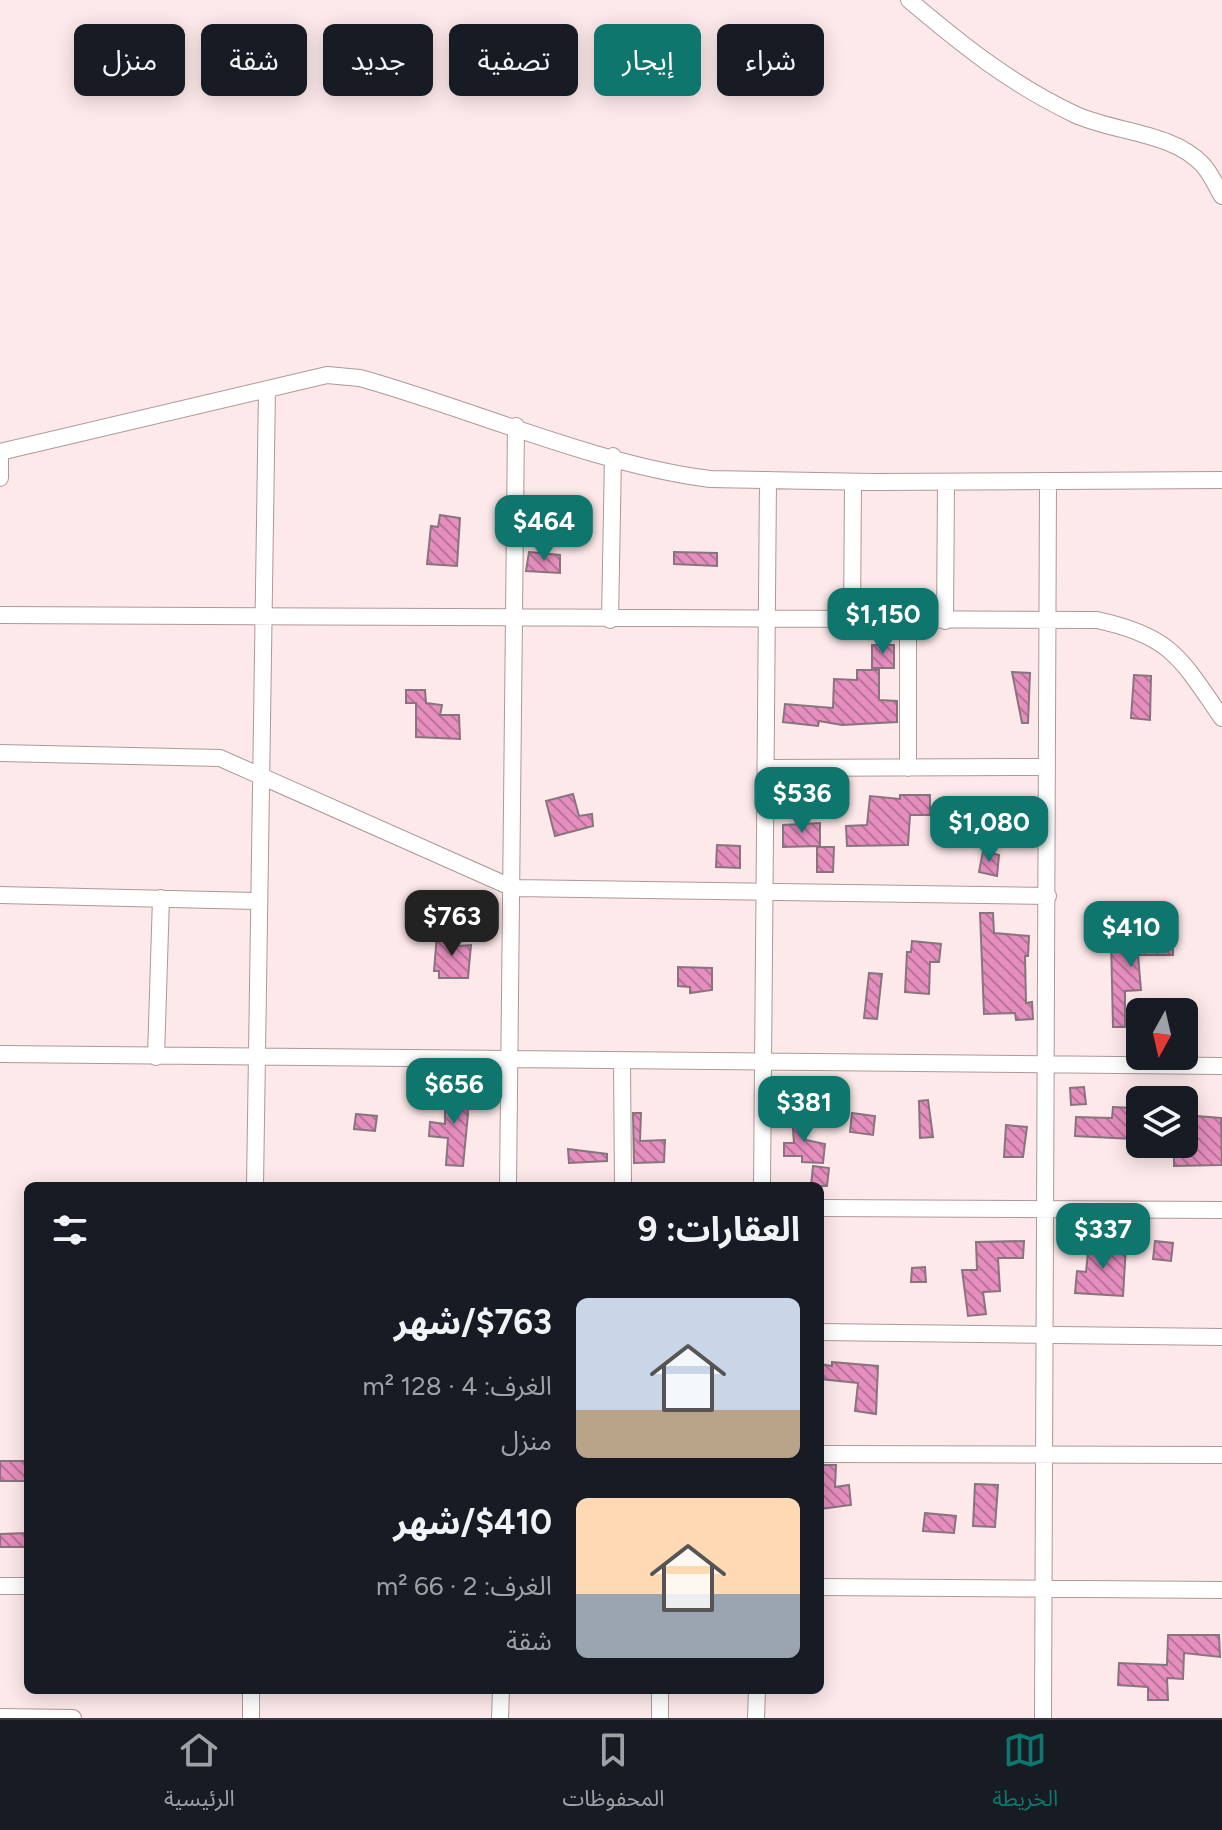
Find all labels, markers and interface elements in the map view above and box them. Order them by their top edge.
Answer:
chip: منزل [74,24,185,96]
chip: شقة [201,24,307,96]
chip: جديد [323,24,433,96]
chip: تصفية [449,24,578,96]
chip: إيجار [594,24,701,96]
chip: شراء [717,24,824,96]
pin: $464 [497,495,591,563]
text: $464 [513,505,575,537]
pin: $1,150 [818,588,948,656]
text: $1,150 [846,598,920,630]
pin: $536 [755,767,849,835]
text: $536 [772,777,832,809]
pin: $1,080 [924,796,1054,864]
text: $1,080 [948,806,1030,838]
pin: $763 [405,890,499,958]
text: $763 [423,900,481,932]
pin: $410 [1084,901,1178,969]
text: $410 [1102,911,1160,943]
north arrow [1126,998,1198,1070]
map controls [1126,998,1198,1158]
pin: $656 [407,1058,501,1126]
text: $656 [424,1068,484,1100]
pin: $381 [757,1076,851,1144]
text: $381 [776,1086,832,1118]
button: layers [1126,1086,1198,1158]
pin: $337 [1056,1203,1150,1271]
icon: filters [48,1208,92,1252]
text: العقارات: 9 [638,1209,800,1250]
text: $337 [1074,1213,1132,1245]
text: $763/شهر [394,1302,552,1343]
icon: home [640,1330,736,1426]
text: الغرف: 4 · 128 m² [363,1370,552,1402]
text: منزل [501,1425,552,1457]
text: $410/شهر [394,1502,552,1543]
icon: home [640,1530,736,1626]
text: الغرف: 2 · 66 m² [376,1570,552,1602]
text: شقة [506,1625,552,1657]
tab: الرئيسية [164,1728,235,1822]
tab: المحفوظات [562,1728,664,1822]
tab: الخريطة [992,1728,1058,1822]

